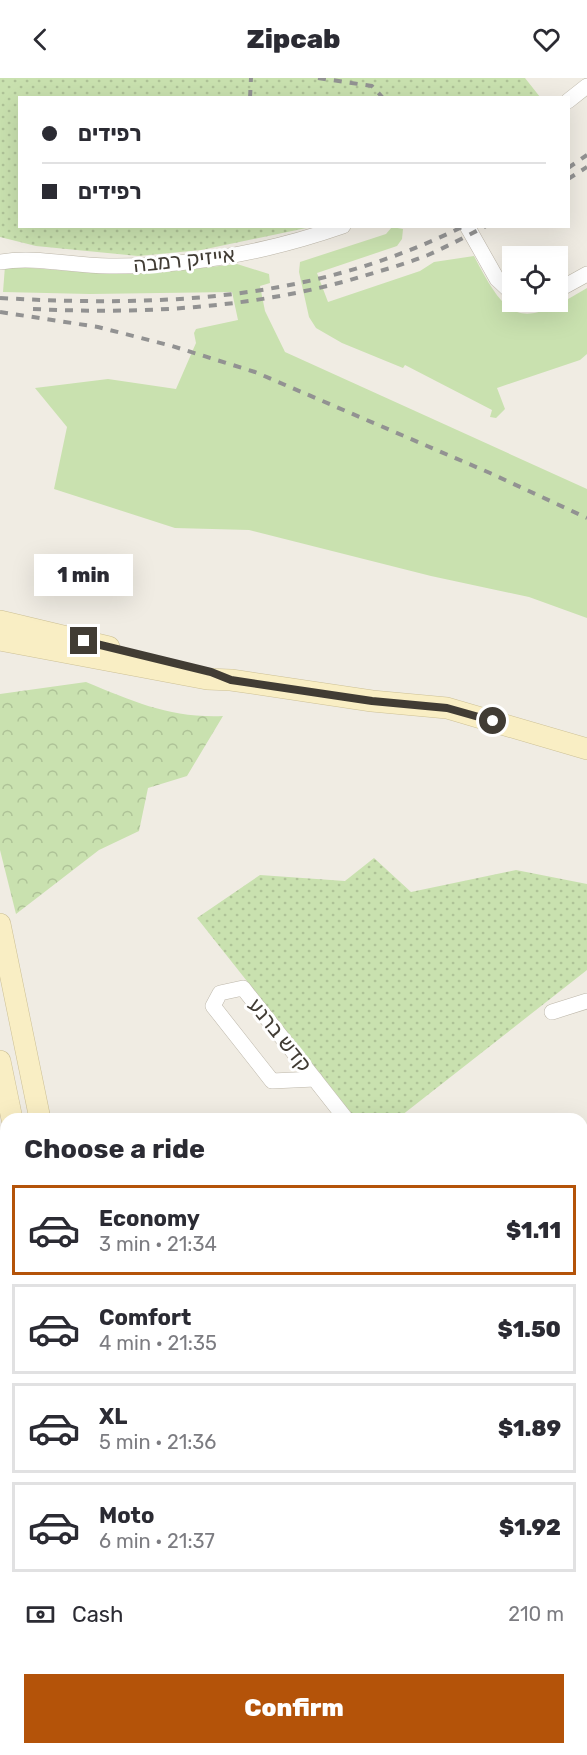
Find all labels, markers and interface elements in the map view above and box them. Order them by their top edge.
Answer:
icon: back [24,23,57,56]
text: Zipcab [247,23,340,55]
icon: heart [530,23,563,56]
text: רפידים [78,120,141,147]
text: רפידים [78,178,141,205]
street label: אייזיק רמבה [132,242,236,277]
map controls [502,246,568,312]
button: locate [502,246,568,312]
callout: 1 min [34,554,134,596]
text: 1 min [57,563,110,587]
route end [70,627,97,654]
route start [479,707,506,734]
street label: קדש ברנע [243,993,318,1077]
text: Choose a ride [24,1133,205,1165]
icon: car [27,1203,81,1257]
text: Economy [99,1205,200,1232]
text: $1.11 [506,1217,561,1244]
text: 3 min · 21:34 [99,1232,217,1256]
icon: car [27,1302,81,1356]
text: Comfort [99,1304,191,1331]
text: $1.50 [498,1316,561,1343]
text: 4 min · 21:35 [99,1331,217,1355]
icon: car [27,1401,81,1455]
text: XL [99,1403,127,1430]
text: $1.89 [498,1415,561,1442]
text: 5 min · 21:36 [99,1430,216,1454]
icon: car [27,1500,81,1554]
text: Moto [99,1502,154,1529]
text: $1.92 [499,1514,561,1541]
text: 6 min · 21:37 [99,1529,215,1553]
icon: cash [24,1598,57,1631]
text: Cash [72,1601,123,1628]
text: 210 m [508,1602,564,1626]
button: Confirm [24,1674,564,1743]

